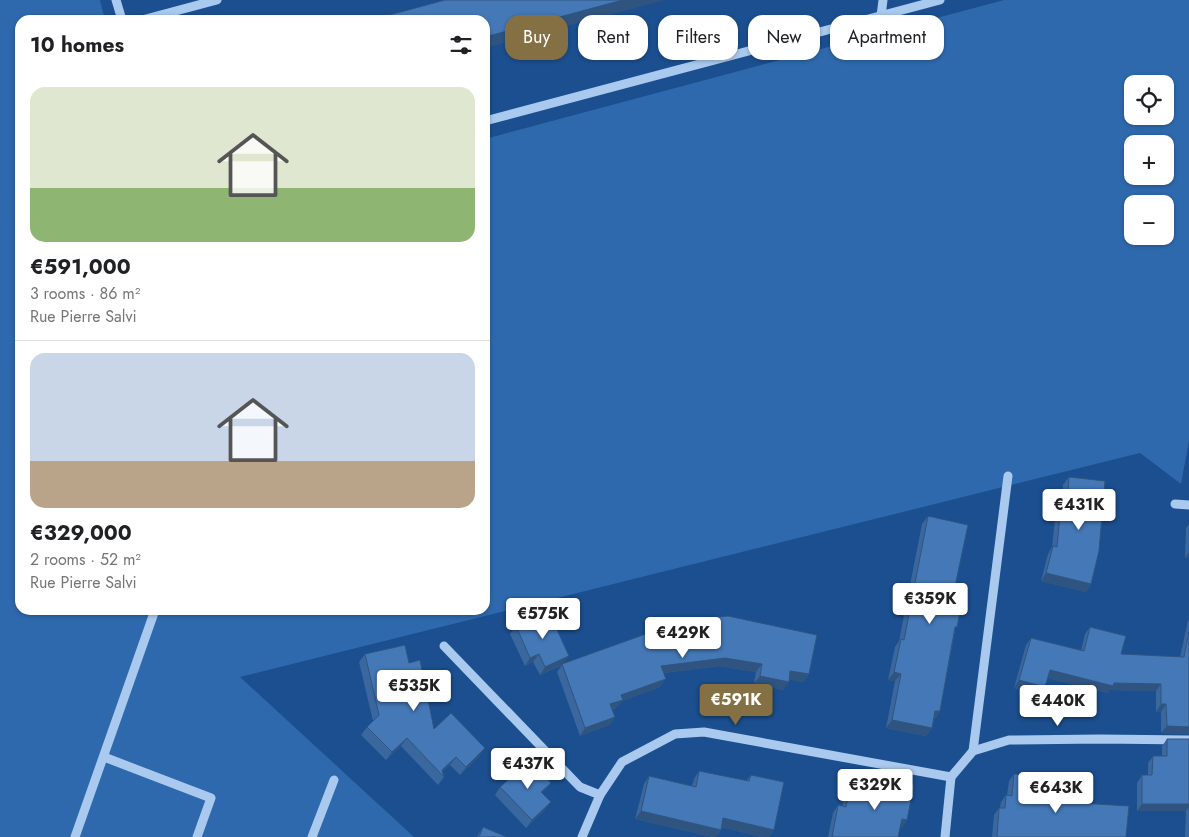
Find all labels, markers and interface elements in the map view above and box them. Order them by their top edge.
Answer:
chip: Buy [505,15,568,60]
chip: Rent [578,15,648,60]
chip: Filters [658,15,738,60]
chip: New [748,15,820,60]
chip: Apartment [830,15,944,60]
text: 10 homes [30,30,124,60]
icon: filters [447,31,475,59]
map controls [1124,75,1174,245]
button: locate [1124,75,1174,125]
icon: home [208,120,298,210]
button: + [1124,135,1174,185]
button: − [1124,195,1174,245]
text: €591,000 [30,252,131,282]
text: 3 rooms · 86 m² [30,282,140,305]
text: Rue Pierre Salvi [30,305,137,328]
icon: home [208,385,298,475]
pin: €431K [1044,488,1114,531]
text: €431K [1054,493,1104,516]
text: €329,000 [30,518,132,548]
text: 2 rooms · 52 m² [30,548,141,571]
text: Rue Pierre Salvi [30,571,137,594]
pin: €359K [895,582,965,625]
text: €359K [904,587,956,610]
pin: €575K [508,598,578,640]
text: €575K [517,602,569,625]
pin: €429K [648,616,718,659]
text: €429K [656,621,710,644]
pin: €535K [379,670,449,712]
text: €535K [388,674,440,697]
pin: €591K [701,684,771,726]
pin: €440K [1023,684,1093,727]
text: €591K [711,688,761,711]
text: €440K [1031,689,1085,712]
pin: €437K [493,748,563,790]
text: €437K [502,752,554,775]
pin: €329K [840,768,910,811]
pin: €643K [1021,772,1091,814]
text: €329K [849,773,901,796]
text: €643K [1029,776,1083,799]

